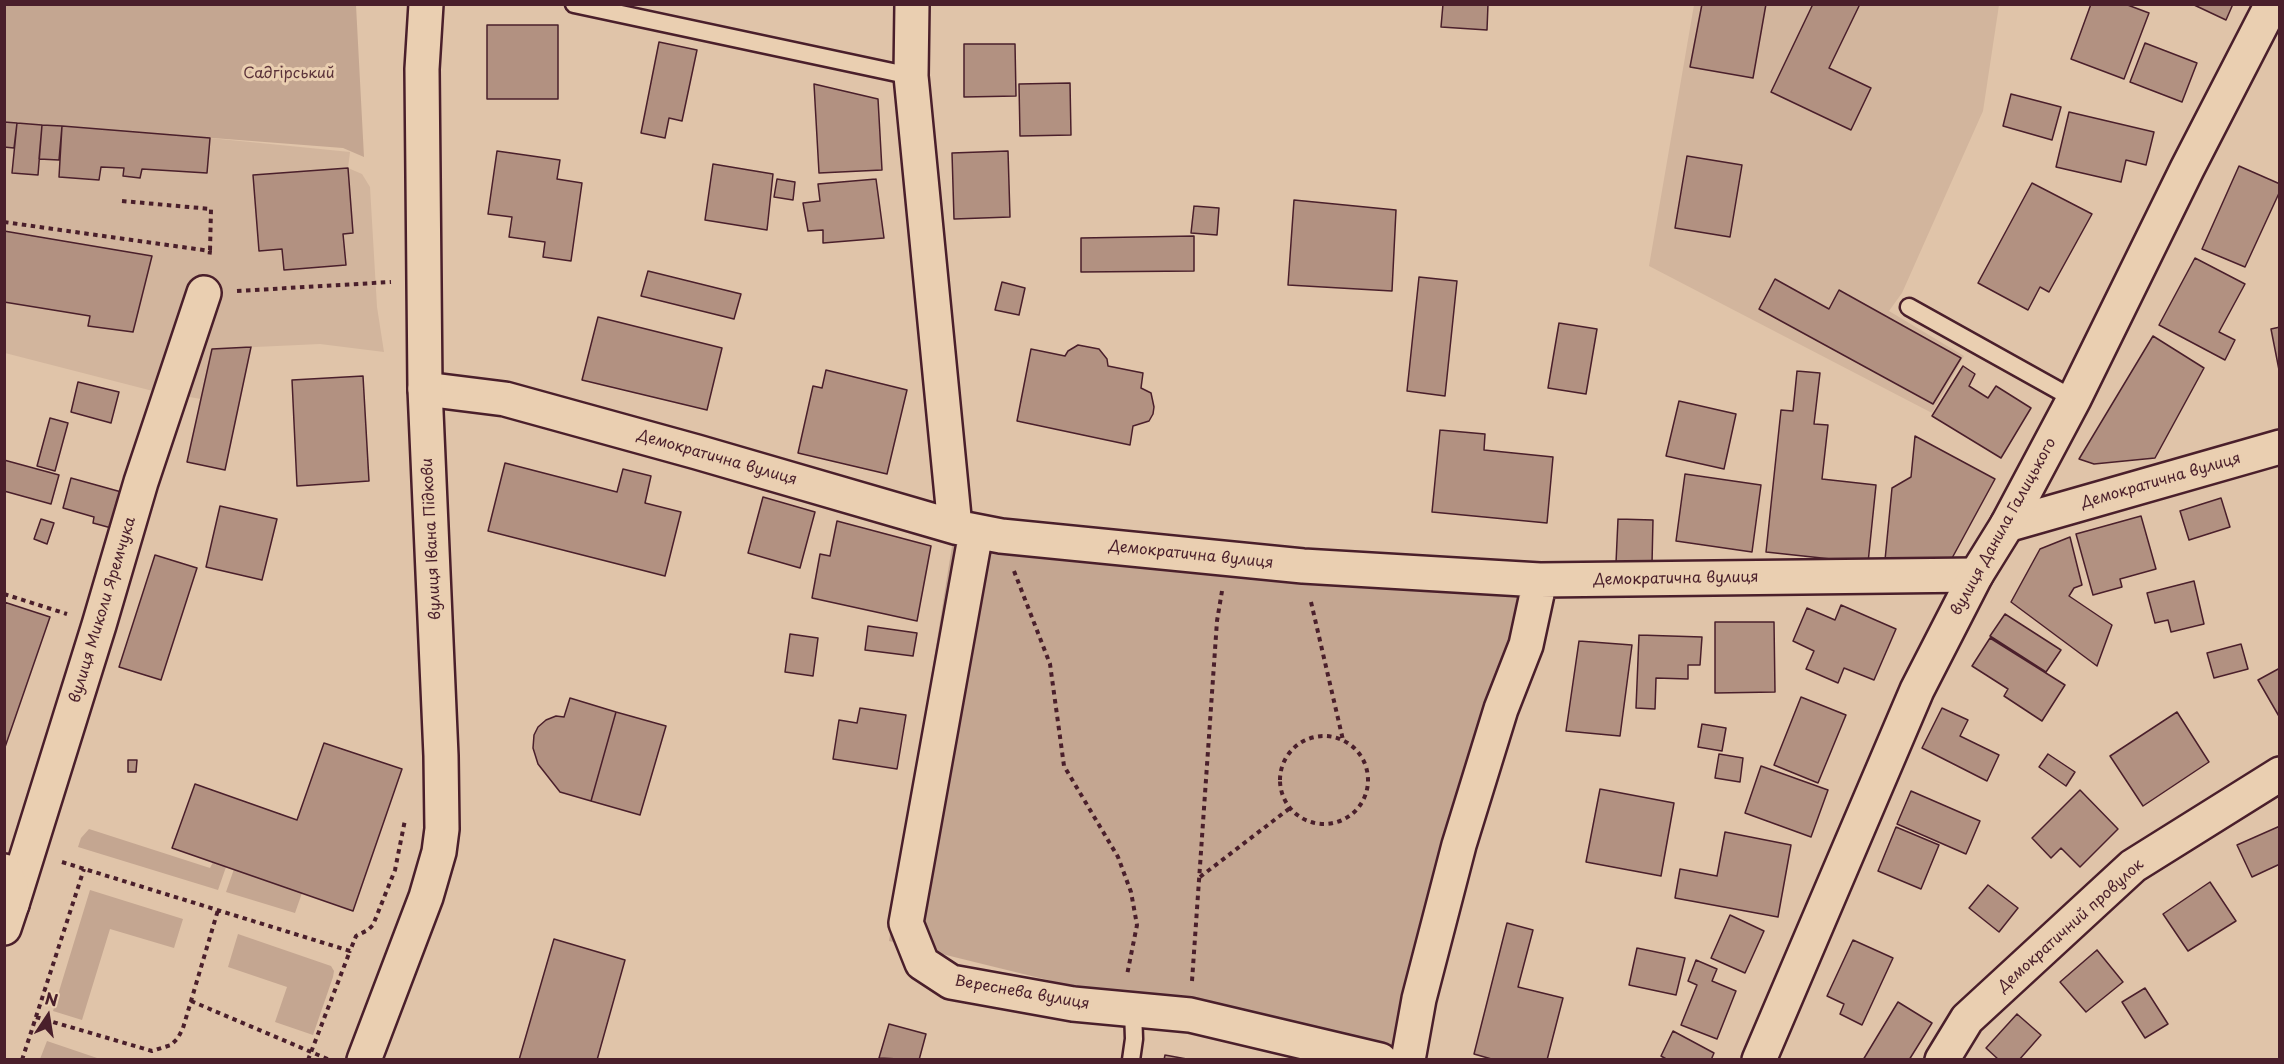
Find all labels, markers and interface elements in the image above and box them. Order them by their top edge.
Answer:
park label: Садгірський [243,65,335,83]
street label: Демократична вулиця [635,427,799,489]
street label: вулиця Данила Галицького [1948,435,2060,619]
street label: Демократична вулиця [2079,450,2243,512]
street label: вулиця Івана Підкови [419,458,445,620]
street label: вулиця Миколи Яремчука [66,515,140,705]
street label: Демократична вулиця [1108,537,1274,573]
street label: Демократична вулиця [1593,569,1759,589]
street label: Демократичний провулок [1994,856,2148,996]
street label: Вереснева вулиця [953,972,1091,1014]
text: N [43,985,60,1011]
north arrow [18,986,78,1046]

